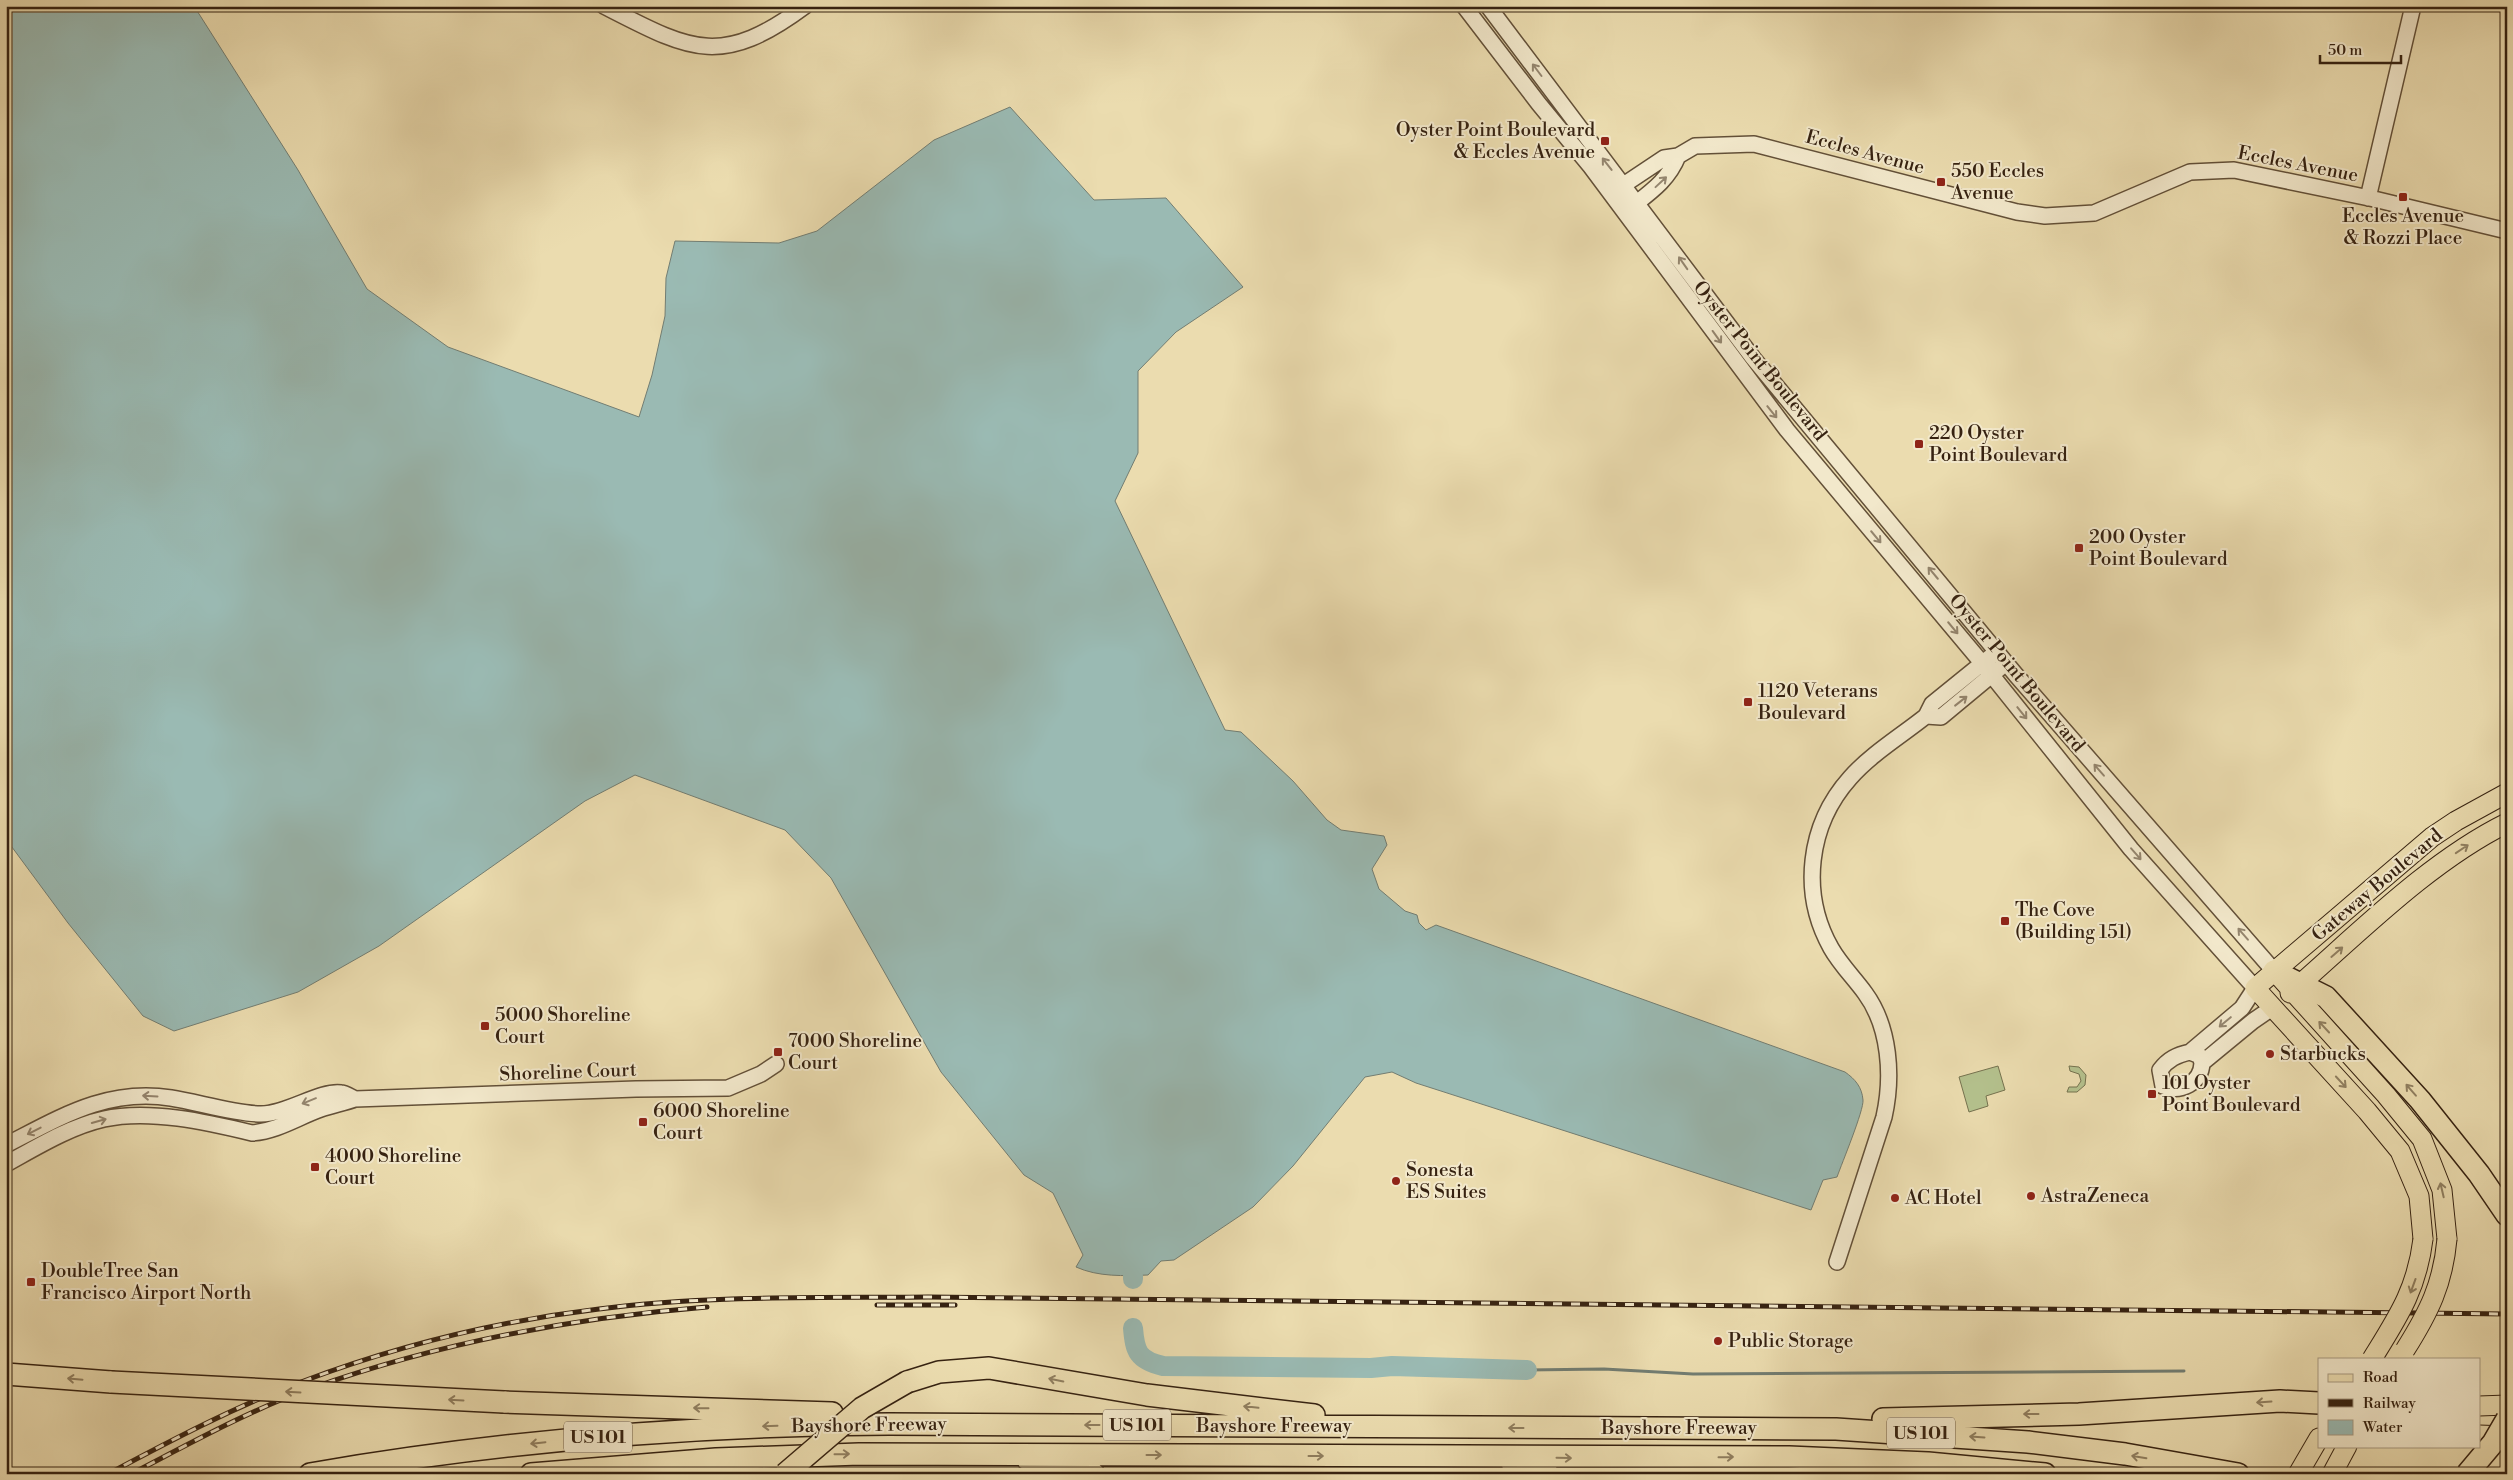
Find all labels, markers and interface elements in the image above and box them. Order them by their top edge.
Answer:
scale bar [2320,32,2402,64]
text: 50 m [2328,41,2362,60]
one-way arrow [1532,64,1543,77]
place label: Oyster Point Boulevard & Eccles Avenue [1396,118,1595,164]
street label: Eccles Avenue [1803,125,1927,179]
marker: Oyster Point Boulevard & Eccles Avenue [1599,135,1611,147]
street label: Eccles Avenue [2236,141,2360,187]
one-way arrow [1602,157,1612,171]
place label: 550 Eccles Avenue [1950,159,2044,205]
one-way arrow [1655,176,1667,188]
marker: 550 Eccles Avenue [1935,176,1947,188]
marker: Eccles Avenue & Rozzi Place [2397,191,2409,203]
place label: Eccles Avenue & Rozzi Place [2342,204,2464,250]
one-way arrow [1678,256,1688,270]
street label: Oyster Point Boulevard [1688,276,1832,446]
one-way arrow [1711,330,1722,343]
one-way arrow [1767,405,1777,419]
place label: 220 Oyster Point Boulevard [1929,421,2068,467]
marker: 220 Oyster Point Boulevard [1913,438,1925,450]
place label: 200 Oyster Point Boulevard [2089,525,2228,571]
one-way arrow [1870,530,1882,543]
marker: 200 Oyster Point Boulevard [2073,542,2085,554]
one-way arrow [1927,566,1938,579]
street label: Oyster Point Boulevard [1944,589,2090,757]
one-way arrow [1947,622,1959,635]
place label: 1120 Veterans Boulevard [1757,679,1878,725]
one-way arrow [1954,695,1967,706]
marker: 1120 Veterans Boulevard [1742,696,1754,708]
one-way arrow [2017,706,2028,719]
one-way arrow [2093,764,2105,777]
street label: Gateway Boulevard [2307,823,2447,947]
one-way arrow [2455,844,2469,854]
one-way arrow [2130,848,2142,861]
place label: The Cove (Building 151) [2015,898,2132,944]
marker: The Cove (Building 151) [1999,915,2011,927]
one-way arrow [2237,928,2248,941]
one-way arrow [2330,947,2343,958]
place label: 5000 Shoreline Court [495,1003,631,1049]
one-way arrow [2219,1017,2232,1028]
marker: 5000 Shoreline Court [479,1020,491,1032]
one-way arrow [2319,1020,2330,1033]
place label: 7000 Shoreline Court [788,1029,922,1075]
place label: Starbucks [2280,1042,2366,1066]
marker: 7000 Shoreline Court [772,1046,784,1058]
marker: Starbucks [2264,1048,2276,1060]
street label: Shoreline Court [499,1058,637,1086]
place label: 101 Oyster Point Boulevard [2162,1071,2301,1117]
one-way arrow [2335,1076,2347,1089]
one-way arrow [2406,1084,2417,1097]
marker: 101 Oyster Point Boulevard [2146,1088,2158,1100]
one-way arrow [142,1092,158,1101]
one-way arrow [302,1097,317,1106]
place label: 6000 Shoreline Court [653,1099,790,1145]
one-way arrow [91,1115,107,1125]
marker: 6000 Shoreline Court [637,1116,649,1128]
one-way arrow [27,1127,42,1136]
place label: 4000 Shoreline Court [325,1144,461,1190]
place label: Sonesta ES Suites [1406,1158,1486,1204]
marker: 4000 Shoreline Court [309,1161,321,1173]
marker: Sonesta ES Suites [1390,1175,1402,1187]
one-way arrow [2437,1183,2446,1199]
place label: AstraZeneca [2040,1184,2149,1208]
place label: AC Hotel [1904,1186,1982,1210]
marker: AstraZeneca [2025,1190,2037,1202]
marker: AC Hotel [1889,1192,1901,1204]
place label: DoubleTree San Francisco Airport North [41,1259,251,1305]
marker: DoubleTree San Francisco Airport North [25,1276,37,1288]
one-way arrow [2408,1278,2417,1293]
place label: Public Storage [1728,1329,1853,1353]
marker: Public Storage [1712,1335,1724,1347]
legend [2318,1358,2480,1448]
text: Road [2363,1368,2398,1387]
one-way arrow [67,1374,83,1384]
one-way arrow [1048,1374,1064,1384]
one-way arrow [286,1387,302,1396]
text: Railway [2363,1394,2417,1413]
one-way arrow [448,1395,464,1404]
one-way arrow [2257,1397,2273,1407]
one-way arrow [1243,1402,1259,1412]
one-way arrow [694,1403,710,1413]
one-way arrow [2023,1409,2039,1419]
road number: US 101 [1103,1410,1171,1440]
street label: Bayshore Freeway [790,1412,948,1438]
street label: Bayshore Freeway [1195,1414,1352,1438]
street label: Bayshore Freeway [1600,1416,1757,1440]
road number: US 101 [1887,1418,1955,1449]
text: Water [2362,1418,2403,1437]
one-way arrow [1084,1420,1100,1430]
road number: US 101 [564,1421,632,1452]
one-way arrow [762,1422,778,1431]
one-way arrow [1509,1423,1525,1433]
one-way arrow [1970,1433,1986,1442]
one-way arrow [531,1438,547,1448]
one-way arrow [834,1449,850,1459]
one-way arrow [1146,1450,1162,1460]
one-way arrow [1308,1451,1324,1461]
one-way arrow [2131,1451,2147,1461]
one-way arrow [1718,1452,1734,1462]
one-way arrow [1556,1453,1572,1463]

